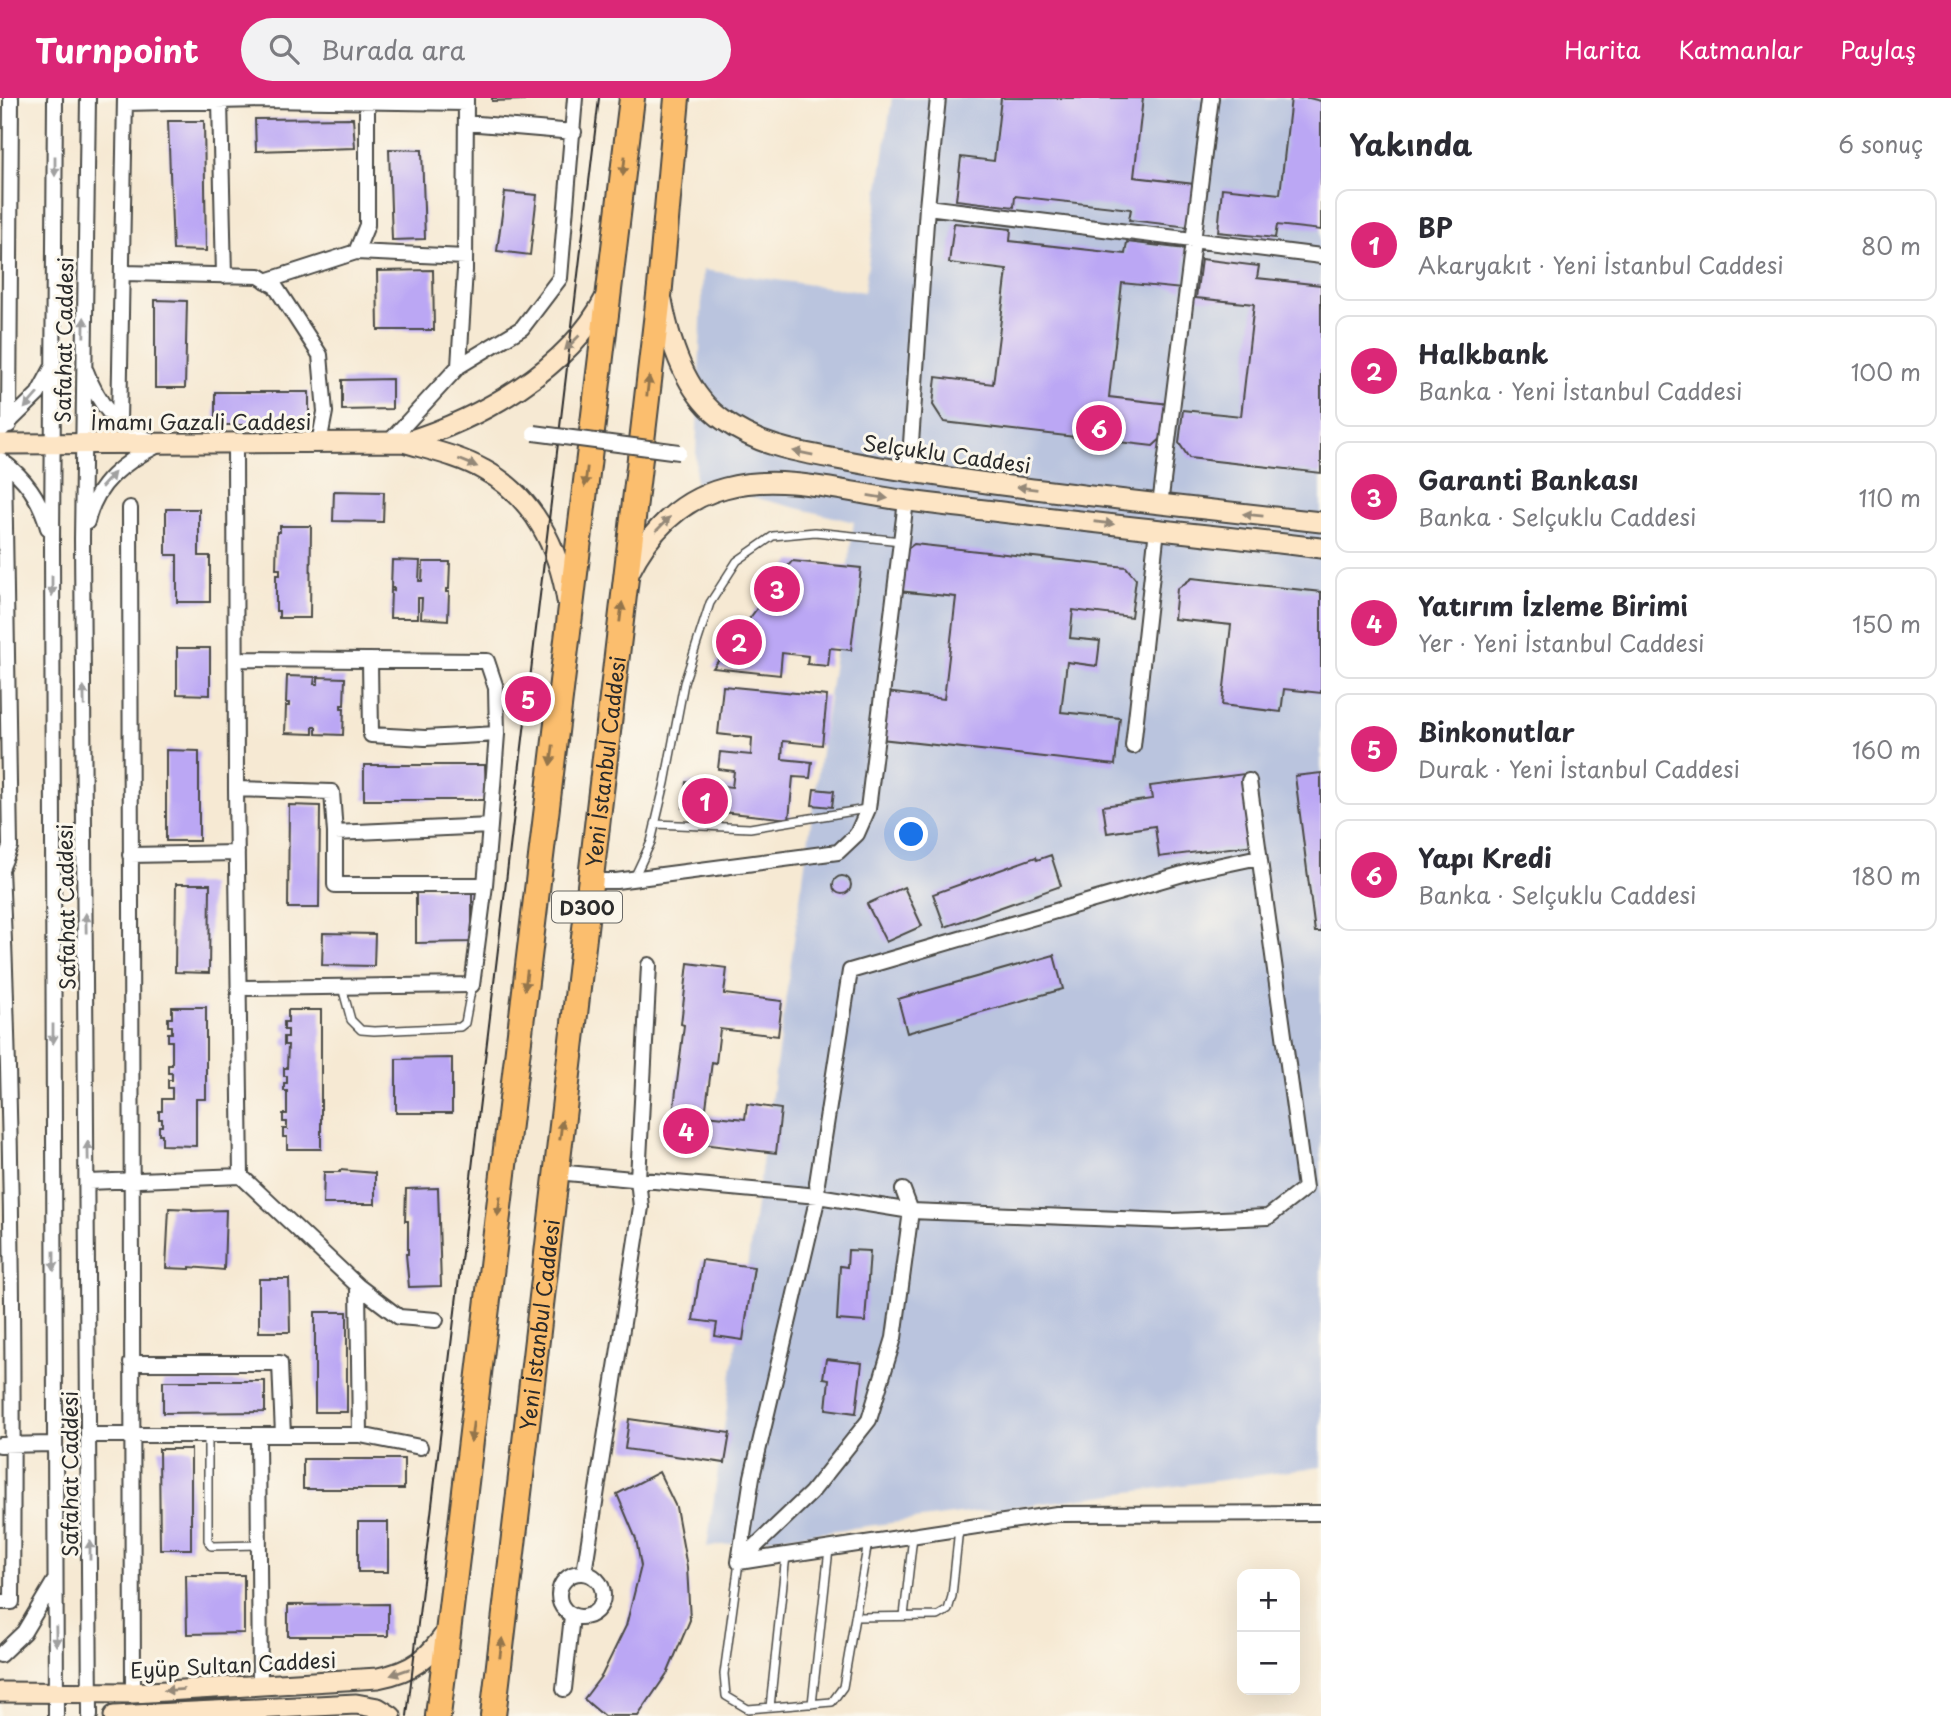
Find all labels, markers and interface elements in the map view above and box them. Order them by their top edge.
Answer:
search box [241,18,731,81]
text: Turnpoint [35,24,199,74]
icon: search [265,30,303,68]
text: Burada ara [321,30,465,69]
text: Harita [1564,31,1641,67]
text: Katmanlar [1679,31,1803,67]
text: Paylaş [1841,31,1916,67]
text: Yakında [1349,121,1472,166]
text: 6 sonuç [1838,126,1923,161]
one-way arrow [49,155,61,177]
one-way arrow [619,155,630,177]
text: BP [1418,208,1453,247]
text: 1 [1369,228,1380,263]
text: 80 m [1861,228,1921,263]
text: Akaryakıt · Yeni İstanbul Caddesi [1418,247,1784,282]
street label: Safahat Caddesi [46,257,80,423]
one-way arrow [79,315,90,337]
text: Halkbank [1418,334,1549,373]
one-way arrow [564,335,581,351]
text: 2 [1366,354,1382,389]
text: 100 m [1851,354,1921,389]
text: Banka · Yeni İstanbul Caddesi [1418,373,1742,408]
one-way arrow [643,375,654,397]
one-way arrow [23,392,39,410]
pin: 6 [1076,402,1122,454]
street label: İmamı Gazali Caddesi [91,405,311,437]
street label: Selçuklu Caddesi [861,425,1033,481]
one-way arrow [792,447,814,458]
one-way arrow [458,457,479,468]
text: Garanti Bankası [1418,460,1639,499]
one-way arrow [581,466,592,488]
one-way arrow [100,471,116,489]
text: 3 [1366,480,1382,515]
text: 110 m [1859,480,1921,515]
one-way arrow [1016,483,1038,494]
one-way arrow [867,491,889,502]
text: Banka · Selçuklu Caddesi [1418,499,1696,534]
one-way arrow [1242,509,1264,520]
one-way arrow [654,517,671,533]
one-way arrow [1093,518,1115,529]
pin: 3 [754,563,800,615]
one-way arrow [46,575,58,597]
text: Yatırım İzleme Birimi [1418,586,1688,625]
one-way arrow [616,601,627,623]
text: 4 [1366,606,1382,641]
text: 150 m [1852,606,1921,641]
pin: 2 [716,616,762,668]
text: Yer · Yeni İstanbul Caddesi [1418,625,1705,660]
street label: Yeni İstanbul Caddesi [576,654,633,869]
pin: 5 [505,673,551,725]
one-way arrow [78,685,90,707]
text: Binkonutlar [1418,712,1575,751]
text: 5 [1367,732,1381,767]
text: 160 m [1852,732,1921,767]
one-way arrow [547,744,558,766]
text: Durak · Yeni İstanbul Caddesi [1418,751,1740,786]
pin: 1 [682,775,728,827]
your location [894,817,928,851]
street label: Safahat Caddesi [48,824,82,990]
text: Yapı Kredi [1418,838,1552,877]
text: 6 [1366,858,1382,893]
text: 180 m [1852,858,1921,893]
text: Banka · Selçuklu Caddesi [1418,877,1696,912]
road number: D300 [552,892,622,922]
one-way arrow [80,912,92,934]
one-way arrow [520,970,531,992]
one-way arrow [47,1023,59,1045]
pin: 4 [663,1105,709,1157]
one-way arrow [556,1119,567,1141]
one-way arrow [82,1140,94,1162]
one-way arrow [493,1196,504,1218]
street label: Yeni İstanbul Caddesi [511,1217,567,1432]
one-way arrow [48,1250,60,1272]
street label: Safahat Caddesi [53,1391,85,1557]
one-way arrow [467,1422,478,1444]
one-way arrow [84,1539,96,1561]
map controls [1237,1569,1300,1695]
button: + [1237,1569,1300,1632]
one-way arrow [50,1625,62,1647]
button: − [1237,1632,1300,1695]
one-way arrow [495,1637,506,1659]
street label: Eyüp Sultan Caddesi [129,1643,337,1685]
one-way arrow [390,1667,411,1678]
one-way arrow [163,1685,185,1696]

